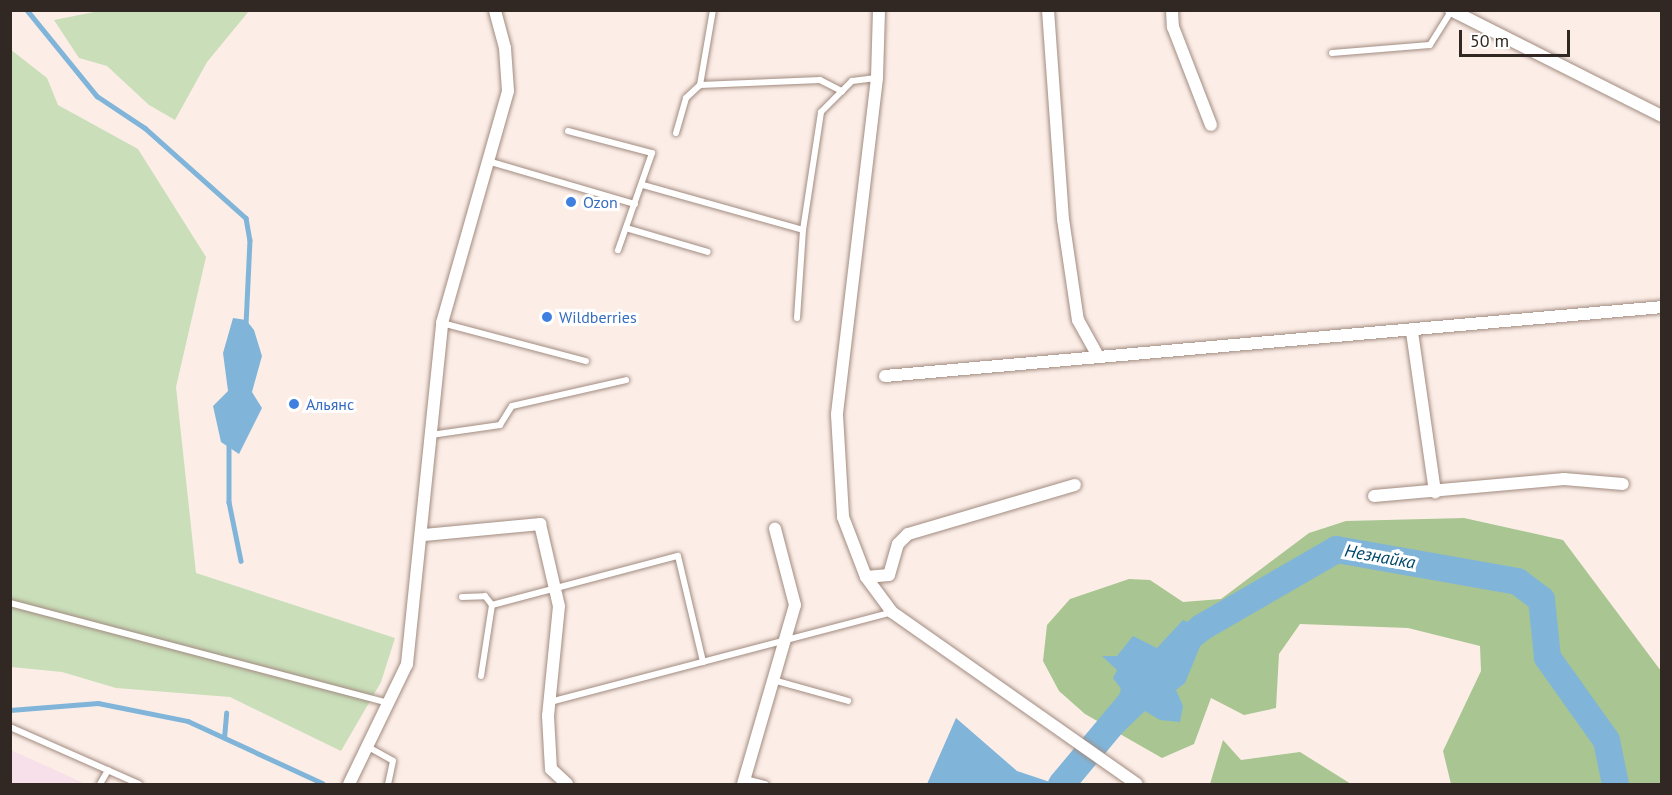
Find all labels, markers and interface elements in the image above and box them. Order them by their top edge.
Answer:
scale bar [1462,18,1573,56]
text: 50 m [1470,29,1509,52]
place label: Ozon [583,192,618,212]
marker: Ozon [564,195,578,209]
place label: Wildberries [559,307,637,327]
marker: Wildberries [540,310,554,324]
place label: Альянс [306,394,354,414]
marker: Альянс [287,397,301,411]
water label: Незнайка [1343,540,1417,574]

